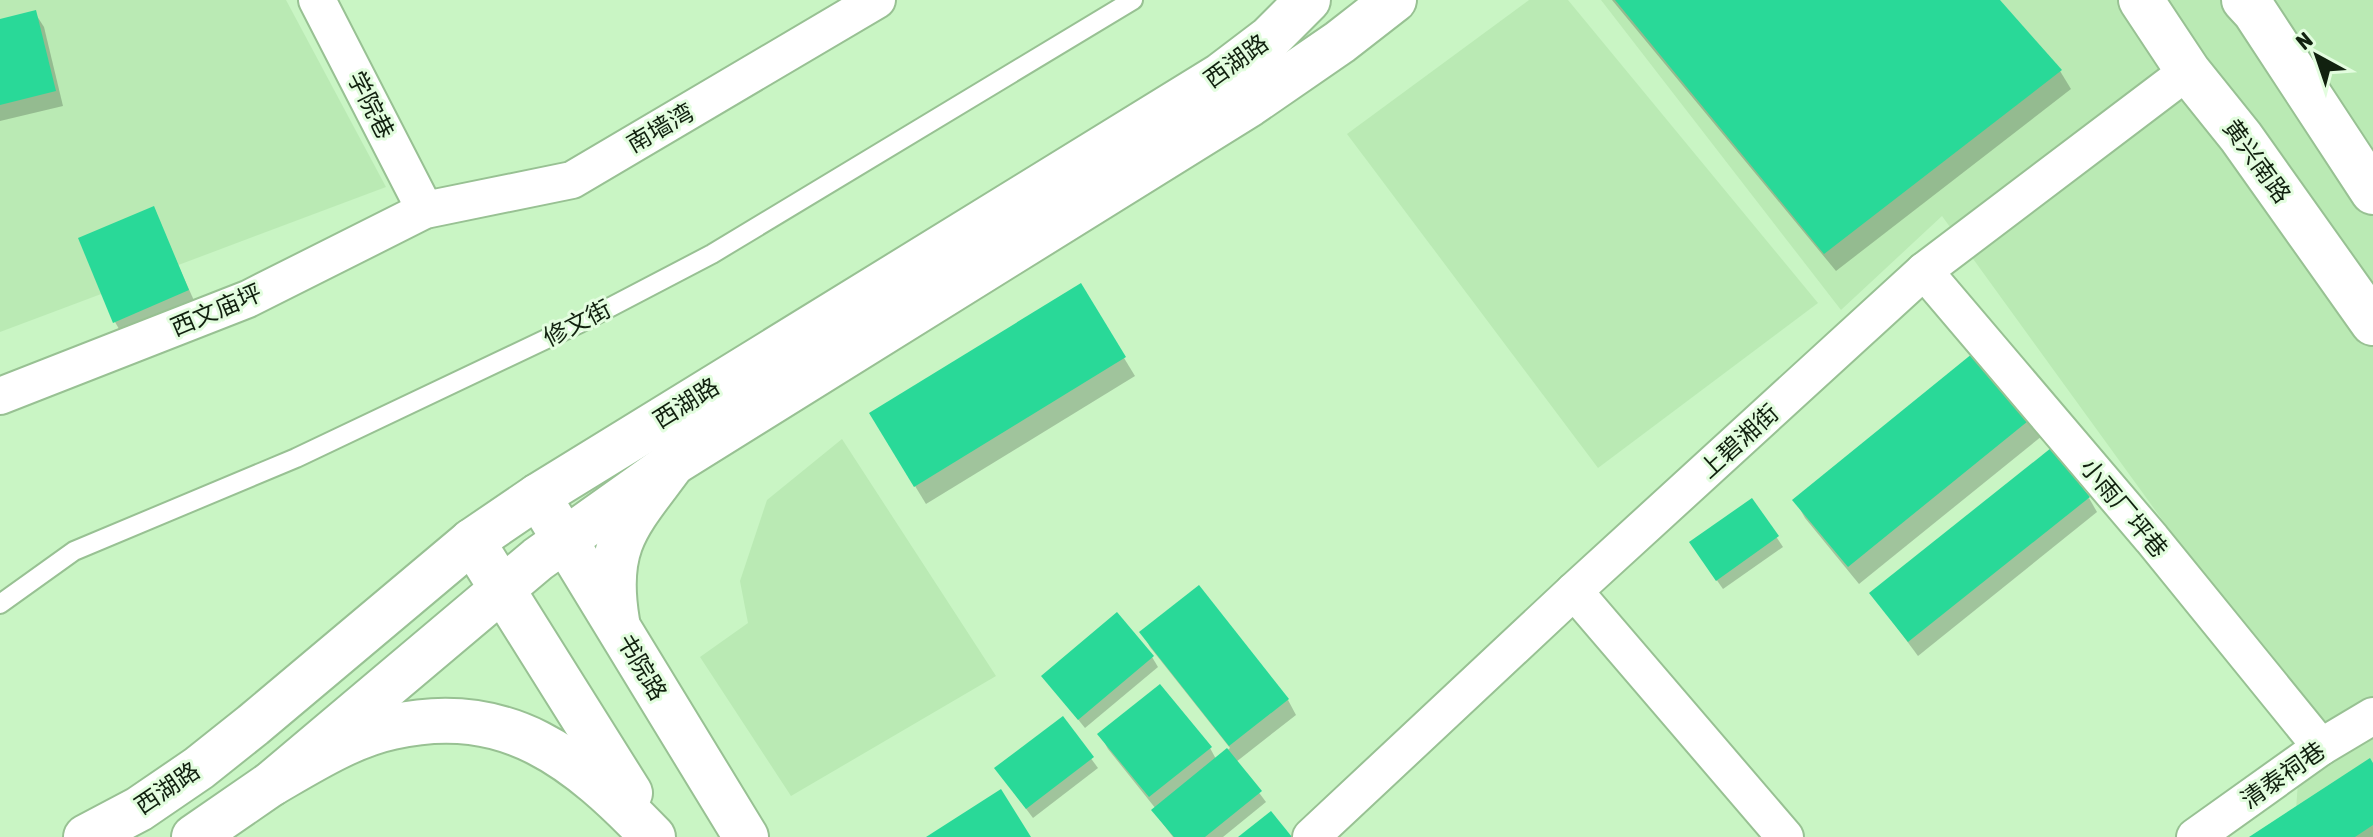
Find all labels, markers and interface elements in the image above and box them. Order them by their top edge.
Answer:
north arrow [2277,16,2357,96]
text: N [2291,27,2317,55]
street label: 西湖路 [1199,29,1273,93]
street label: 学院巷 [343,67,399,143]
street label: 南墙湾 [622,98,698,158]
street label: 黄兴南路 [2218,114,2296,208]
street label: 西文庙坪 [167,279,265,341]
street label: 修文街 [539,295,615,351]
street label: 西湖路 [648,372,724,434]
street label: 上碧湘街 [1694,399,1784,483]
street label: 小雨厂坪巷 [2075,453,2173,563]
street label: 书院路 [612,629,672,705]
street label: 清泰祠巷 [2236,736,2330,814]
street label: 西湖路 [130,757,204,819]

